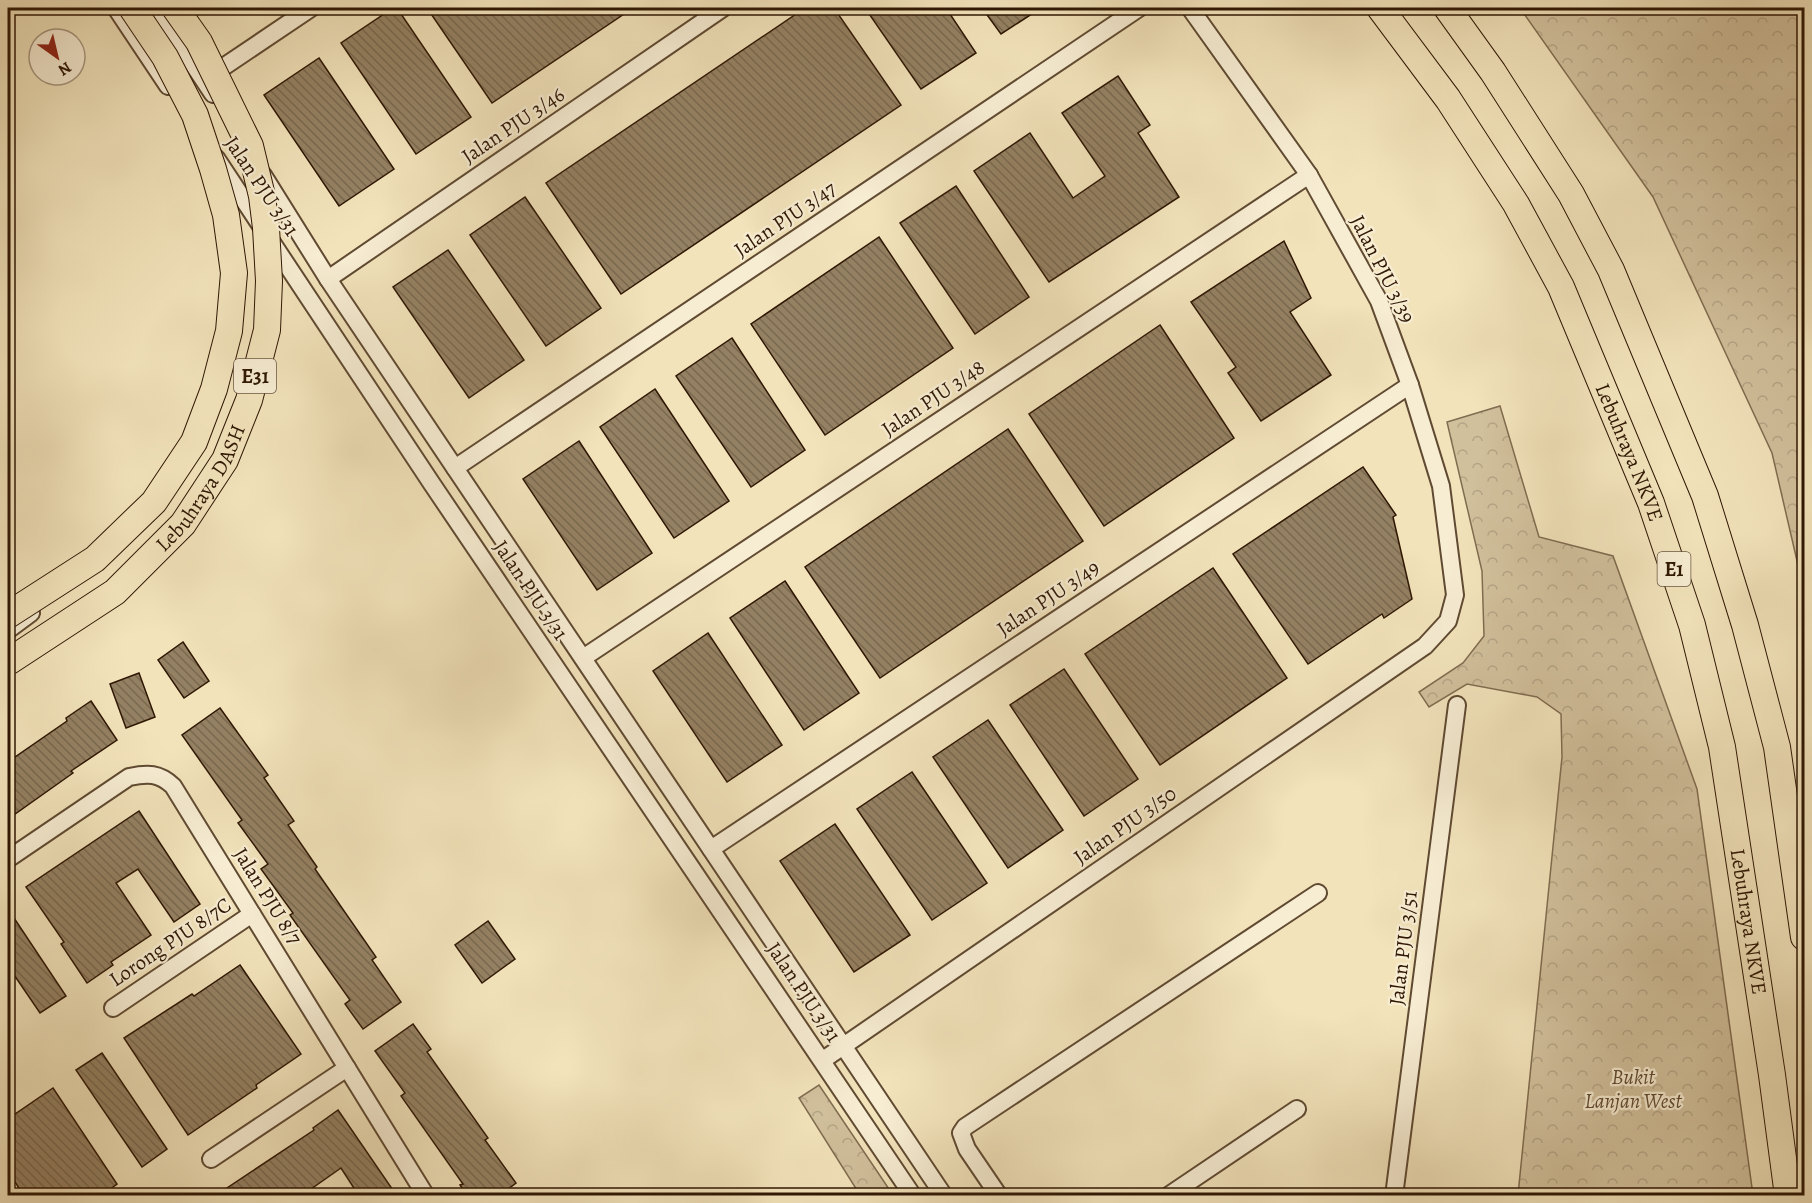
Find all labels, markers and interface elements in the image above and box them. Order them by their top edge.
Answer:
north arrow [27,27,87,87]
text: N [54,56,76,81]
street label: Jalan PJU 3/46 [456,80,570,170]
street label: Jalan PJU 3/31 [218,130,306,242]
street label: Jalan PJU 3/47 [728,174,842,263]
street label: Jalan PJU 3/39 [1344,210,1422,328]
street label: Jalan PJU 3/48 [876,353,990,443]
road number: E31 [234,359,276,393]
street label: Lebuhraya NKVE [1589,379,1670,525]
street label: Lebuhraya DASH [149,420,252,558]
street label: Jalan PJU 3/31 [487,534,575,646]
road number: E1 [1658,552,1690,586]
street label: Jalan PJU 3/49 [991,553,1105,643]
street label: Jalan PJU 3/50 [1068,779,1182,871]
street label: Jalan PJU 8/7 [227,842,309,950]
street label: Lebuhraya NKVE [1724,847,1774,996]
street label: Jalan PJU 3/51 [1382,889,1424,1007]
street label: Lorong PJU 8/7C [103,891,237,993]
street label: Jalan PJU 3/31 [760,936,848,1048]
park label: Bukit Lanjan West [1585,1063,1682,1115]

